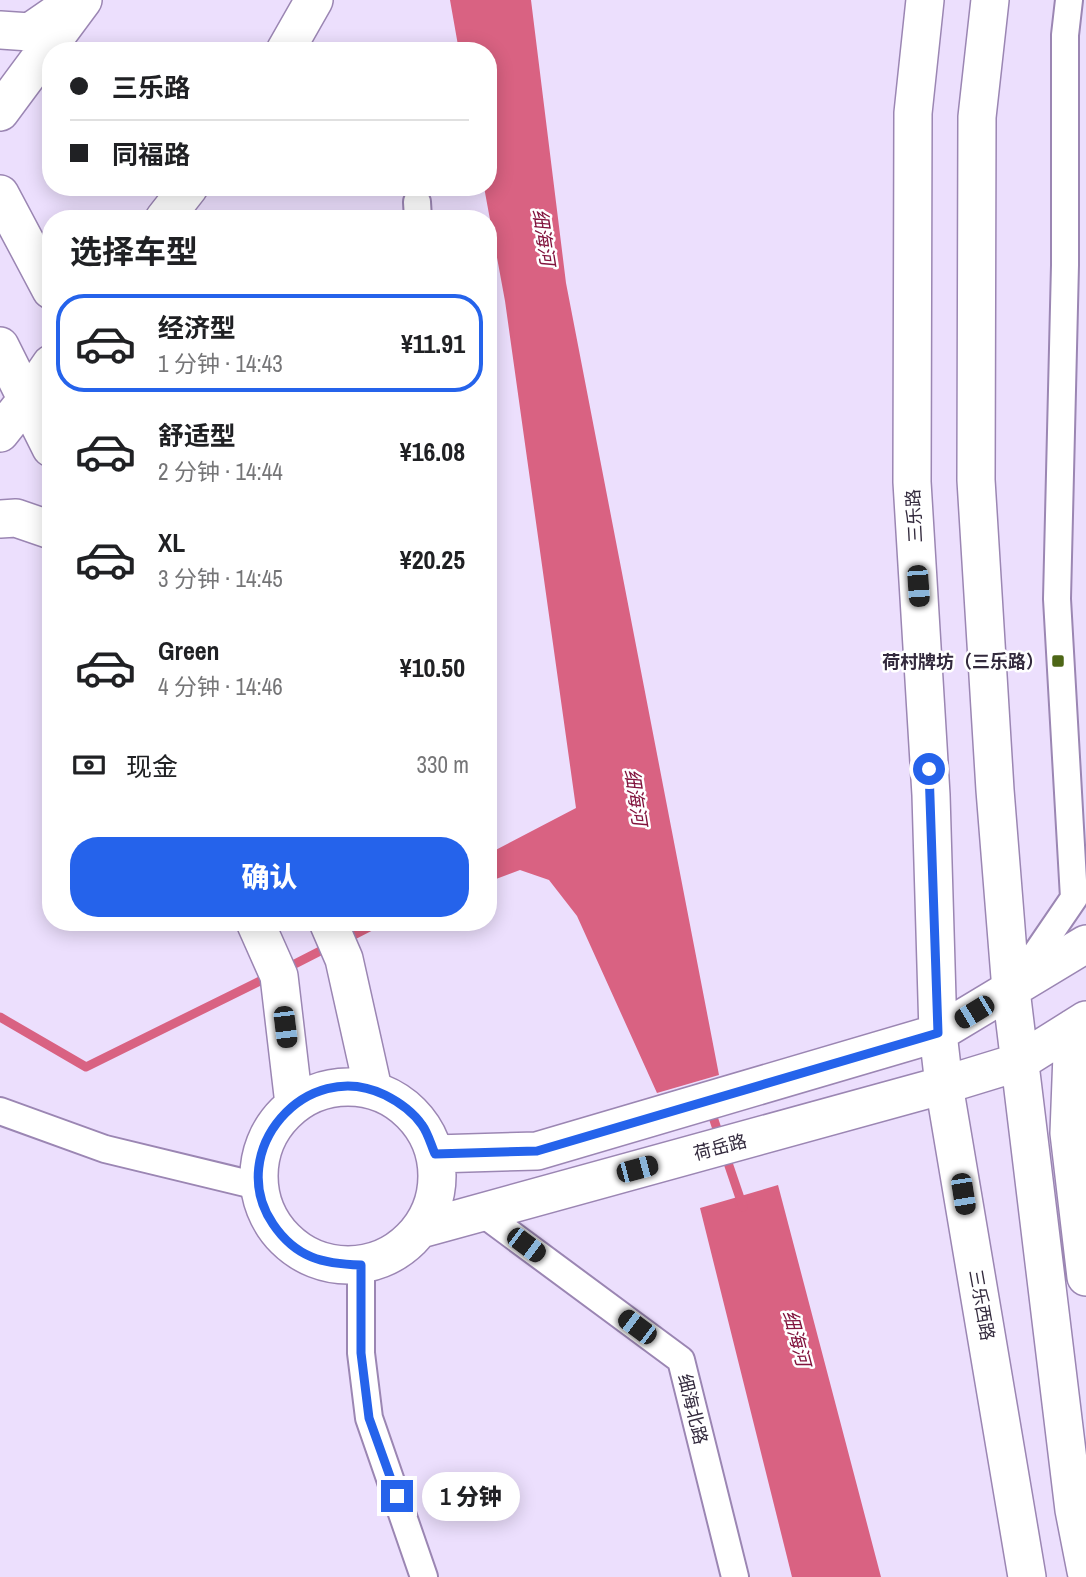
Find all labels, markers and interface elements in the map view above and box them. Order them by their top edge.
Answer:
text: 三乐路 [112,70,190,105]
text: 同福路 [112,137,190,172]
water label: 细海河 [527,207,562,271]
text: 选择车型 [70,230,198,273]
text: 经济型 [158,310,236,345]
icon: car [74,312,137,375]
text: ¥11.91 [401,326,465,361]
text: 1 分钟 · 14:43 [158,348,283,379]
text: 舒适型 [158,418,236,453]
icon: car [74,420,137,483]
text: ¥16.08 [400,434,465,469]
text: 2 分钟 · 14:44 [158,456,283,487]
street label: 三乐路 [900,488,928,544]
text: XL [158,525,185,560]
icon: car [74,528,137,591]
text: ¥20.25 [400,542,465,577]
text: 3 分钟 · 14:45 [158,563,283,594]
car [907,564,930,608]
text: Green [158,633,220,668]
icon: car [74,636,137,699]
place label: 荷村牌坊（三乐路） [882,649,1044,674]
text: ¥10.50 [400,650,465,685]
marker: 荷村牌坊（三乐路） [1050,653,1066,669]
text: 4 分钟 · 14:46 [158,671,283,702]
icon: cash [70,746,108,784]
text: 现金 [126,749,178,784]
text: 330 m [417,749,469,780]
route start [913,753,945,785]
water label: 细海河 [619,767,654,831]
button: 确认 [70,837,469,917]
car [951,992,998,1032]
car [273,1005,298,1049]
street label: 荷岳路 [691,1128,749,1166]
car [614,1153,661,1185]
car [950,1172,977,1216]
car [503,1224,550,1266]
street label: 三乐西路 [963,1267,1001,1343]
car [614,1306,661,1348]
water label: 细海河 [777,1307,818,1373]
street label: 细海北路 [672,1371,714,1447]
callout: 1 分钟 [422,1472,520,1520]
route end [381,1480,413,1512]
text: 1 分钟 [440,1481,502,1512]

